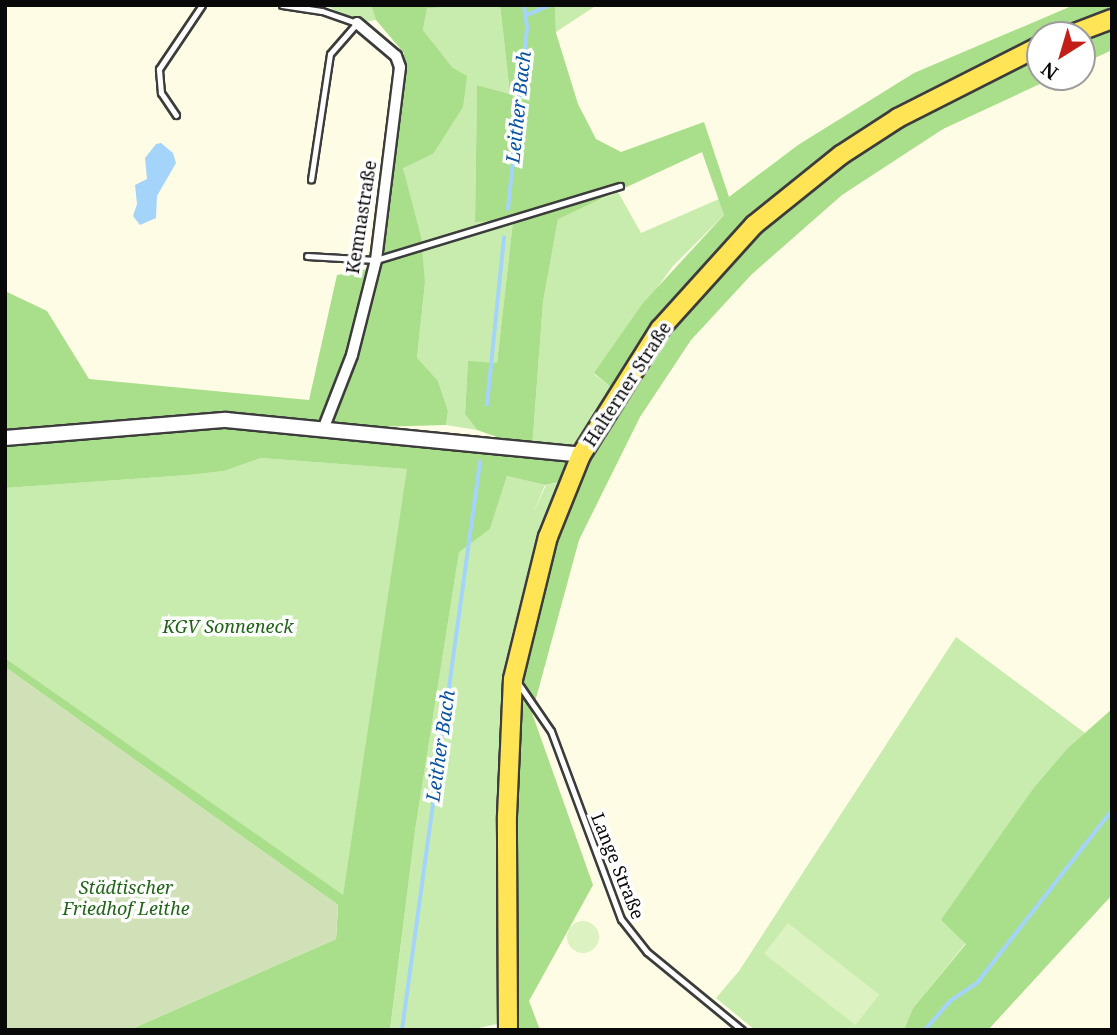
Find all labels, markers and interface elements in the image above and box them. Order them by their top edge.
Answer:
north arrow [1026,21,1096,91]
water label: Leither Bach [502,50,536,164]
text: N [1036,56,1063,86]
street label: Kemnastraße [341,159,381,275]
street label: Halterner Straße [579,318,675,450]
park label: KGV Sonneneck [163,615,293,637]
water label: Leither Bach [422,689,460,803]
street label: Lange Straße [587,810,649,922]
park label: Städtischer Friedhof Leithe [62,877,190,920]

